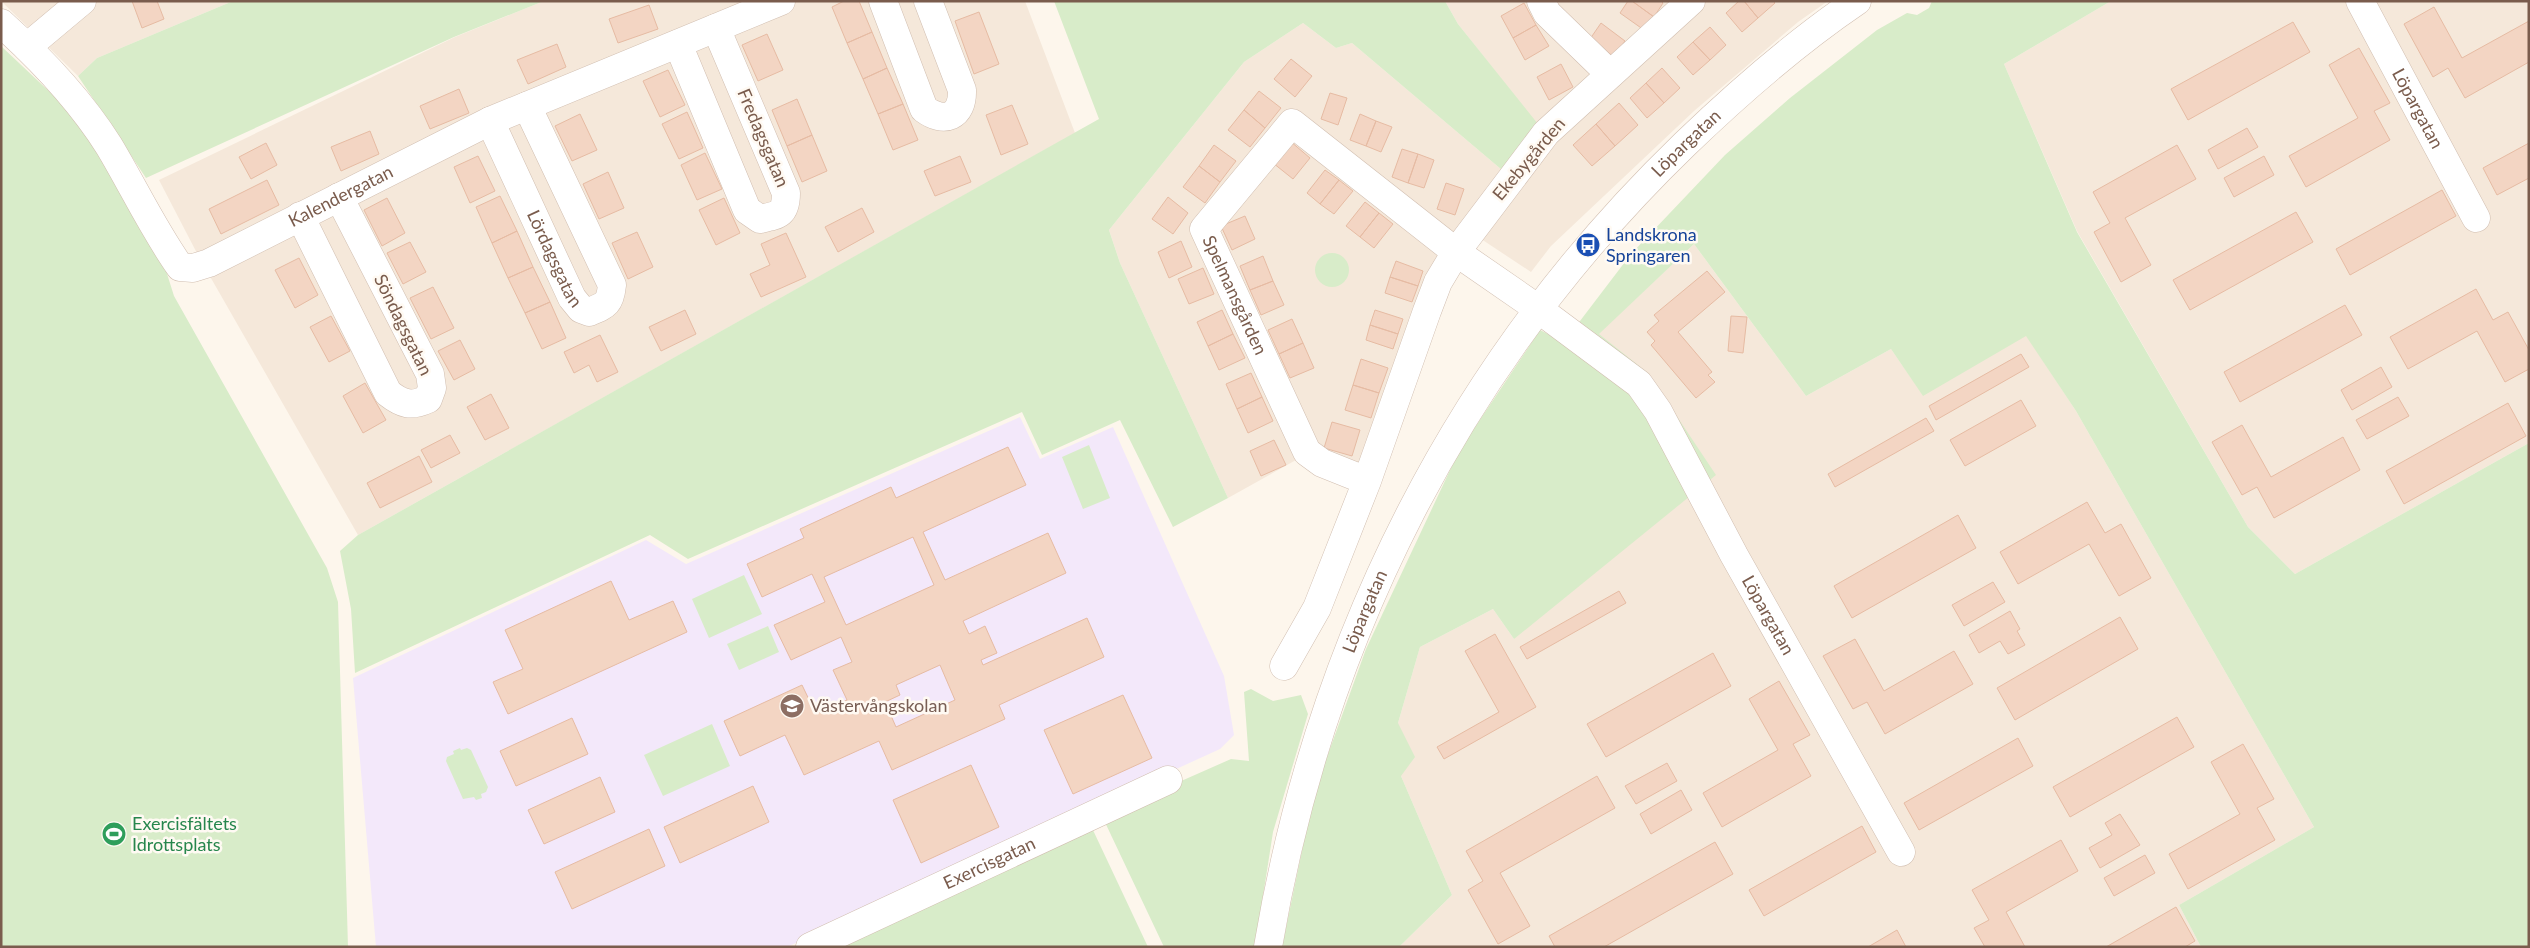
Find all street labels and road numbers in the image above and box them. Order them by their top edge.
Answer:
street label: Löpargatan [2388,64,2449,152]
street label: Fredagsgatan [733,85,795,190]
street label: Löpargatan [1646,104,1725,181]
street label: Ekebygården [1487,112,1569,204]
street label: Kalendergatan [284,160,396,231]
street label: Lördagsgatan [523,206,587,312]
street label: Spelmansgården [1198,232,1273,358]
street label: Söndagsgatan [370,270,438,379]
street label: Löpargatan [1337,566,1391,656]
street label: Löpargatan [1738,571,1800,659]
street label: Exercisgatan [939,831,1039,893]

